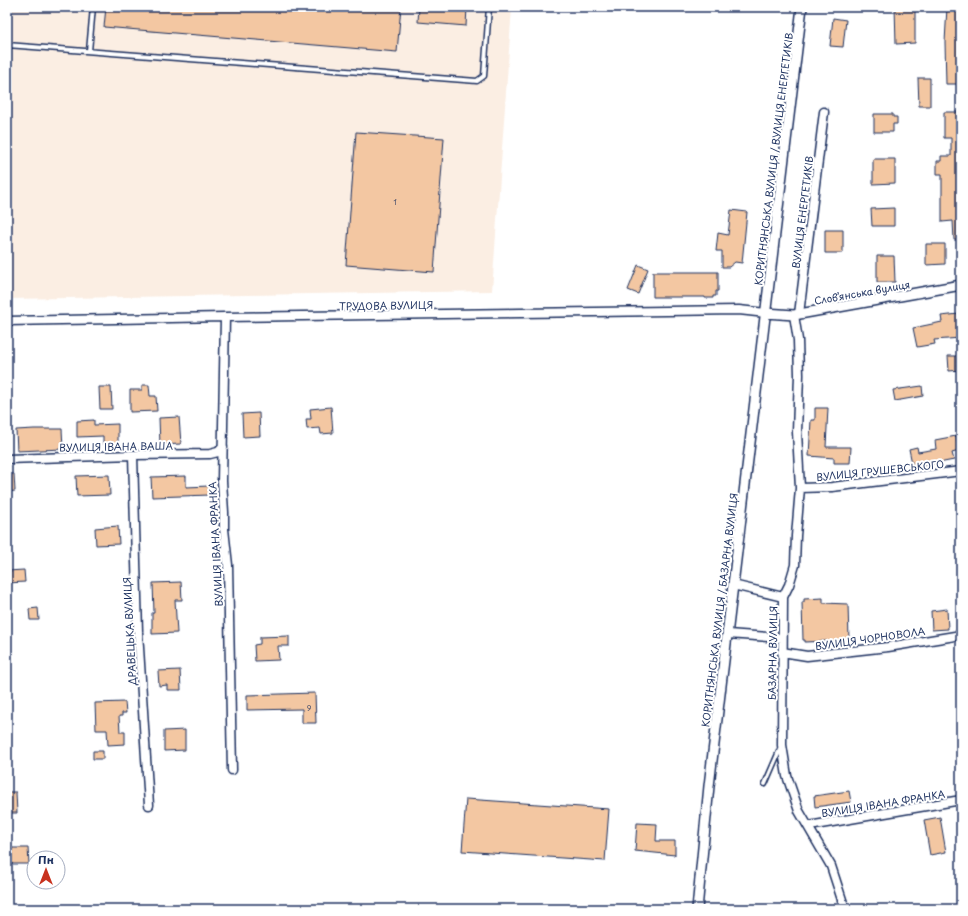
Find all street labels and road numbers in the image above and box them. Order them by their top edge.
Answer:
street label: КОРИТНЯНСЬКА ВУЛИЦЯ / ВУЛИЦЯ ЕНЕРГЕТИКІВ [750,31,796,286]
street label: ВУЛИЦЯ ЕНЕРГЕТИКІВ [788,155,816,269]
street label: Словʼянська вулиця [813,276,911,308]
street label: ТРУДОВА ВУЛИЦЯ [339,297,433,313]
street label: ВУЛИЦЯ ІВАНА ВАША [59,438,173,454]
street label: ВУЛИЦЯ ГРУШЕВСЬКОГО [815,456,945,484]
street label: ВУЛИЦЯ ІВАНА ФРАНКА [204,481,226,607]
street label: КОРИТНЯНСЬКА ВУЛИЦЯ / БАЗАРНА ВУЛИЦЯ [697,492,741,728]
street label: ДРАВЕЦЬКА ВУЛИЦЯ [119,576,139,687]
street label: БАЗАРНА ВУЛИЦЯ [764,605,780,700]
street label: ВУЛИЦЯ ЧОРНОВОЛА [814,623,926,653]
street label: ВУЛИЦЯ ІВАНА ФРАНКА [820,786,946,820]

